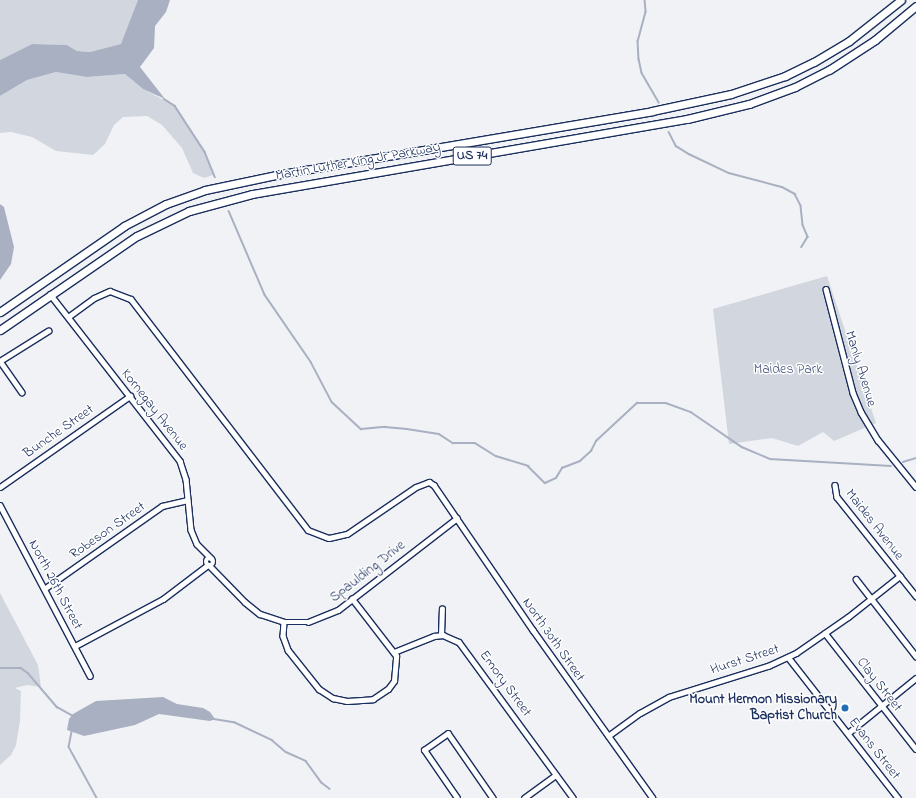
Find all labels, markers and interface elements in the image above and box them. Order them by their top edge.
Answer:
street label: Martin Luther King Jr Parkway [274,139,442,185]
road number: US 74 [452,145,492,167]
street label: Manly Avenue [840,329,880,409]
park label: Maides Park [754,362,822,378]
street label: Kornegay Avenue [117,366,191,454]
street label: Bunche Street [21,402,97,462]
street label: Maides Avenue [841,486,907,564]
street label: Robeson Street [67,499,149,563]
street label: North 26th Street [24,537,86,633]
street label: Spaulding Drive [327,537,409,607]
street label: North 30th Street [518,595,588,685]
street label: Hurst Street [709,641,781,679]
street label: Emory Street [475,648,535,720]
street label: Clay Street [853,655,905,715]
place label: Mount Hermon Missionary Baptist Church [689,692,837,724]
marker: Mount Hermon Missionary Baptist Church [840,703,850,713]
street label: Evans Street [845,715,903,783]

